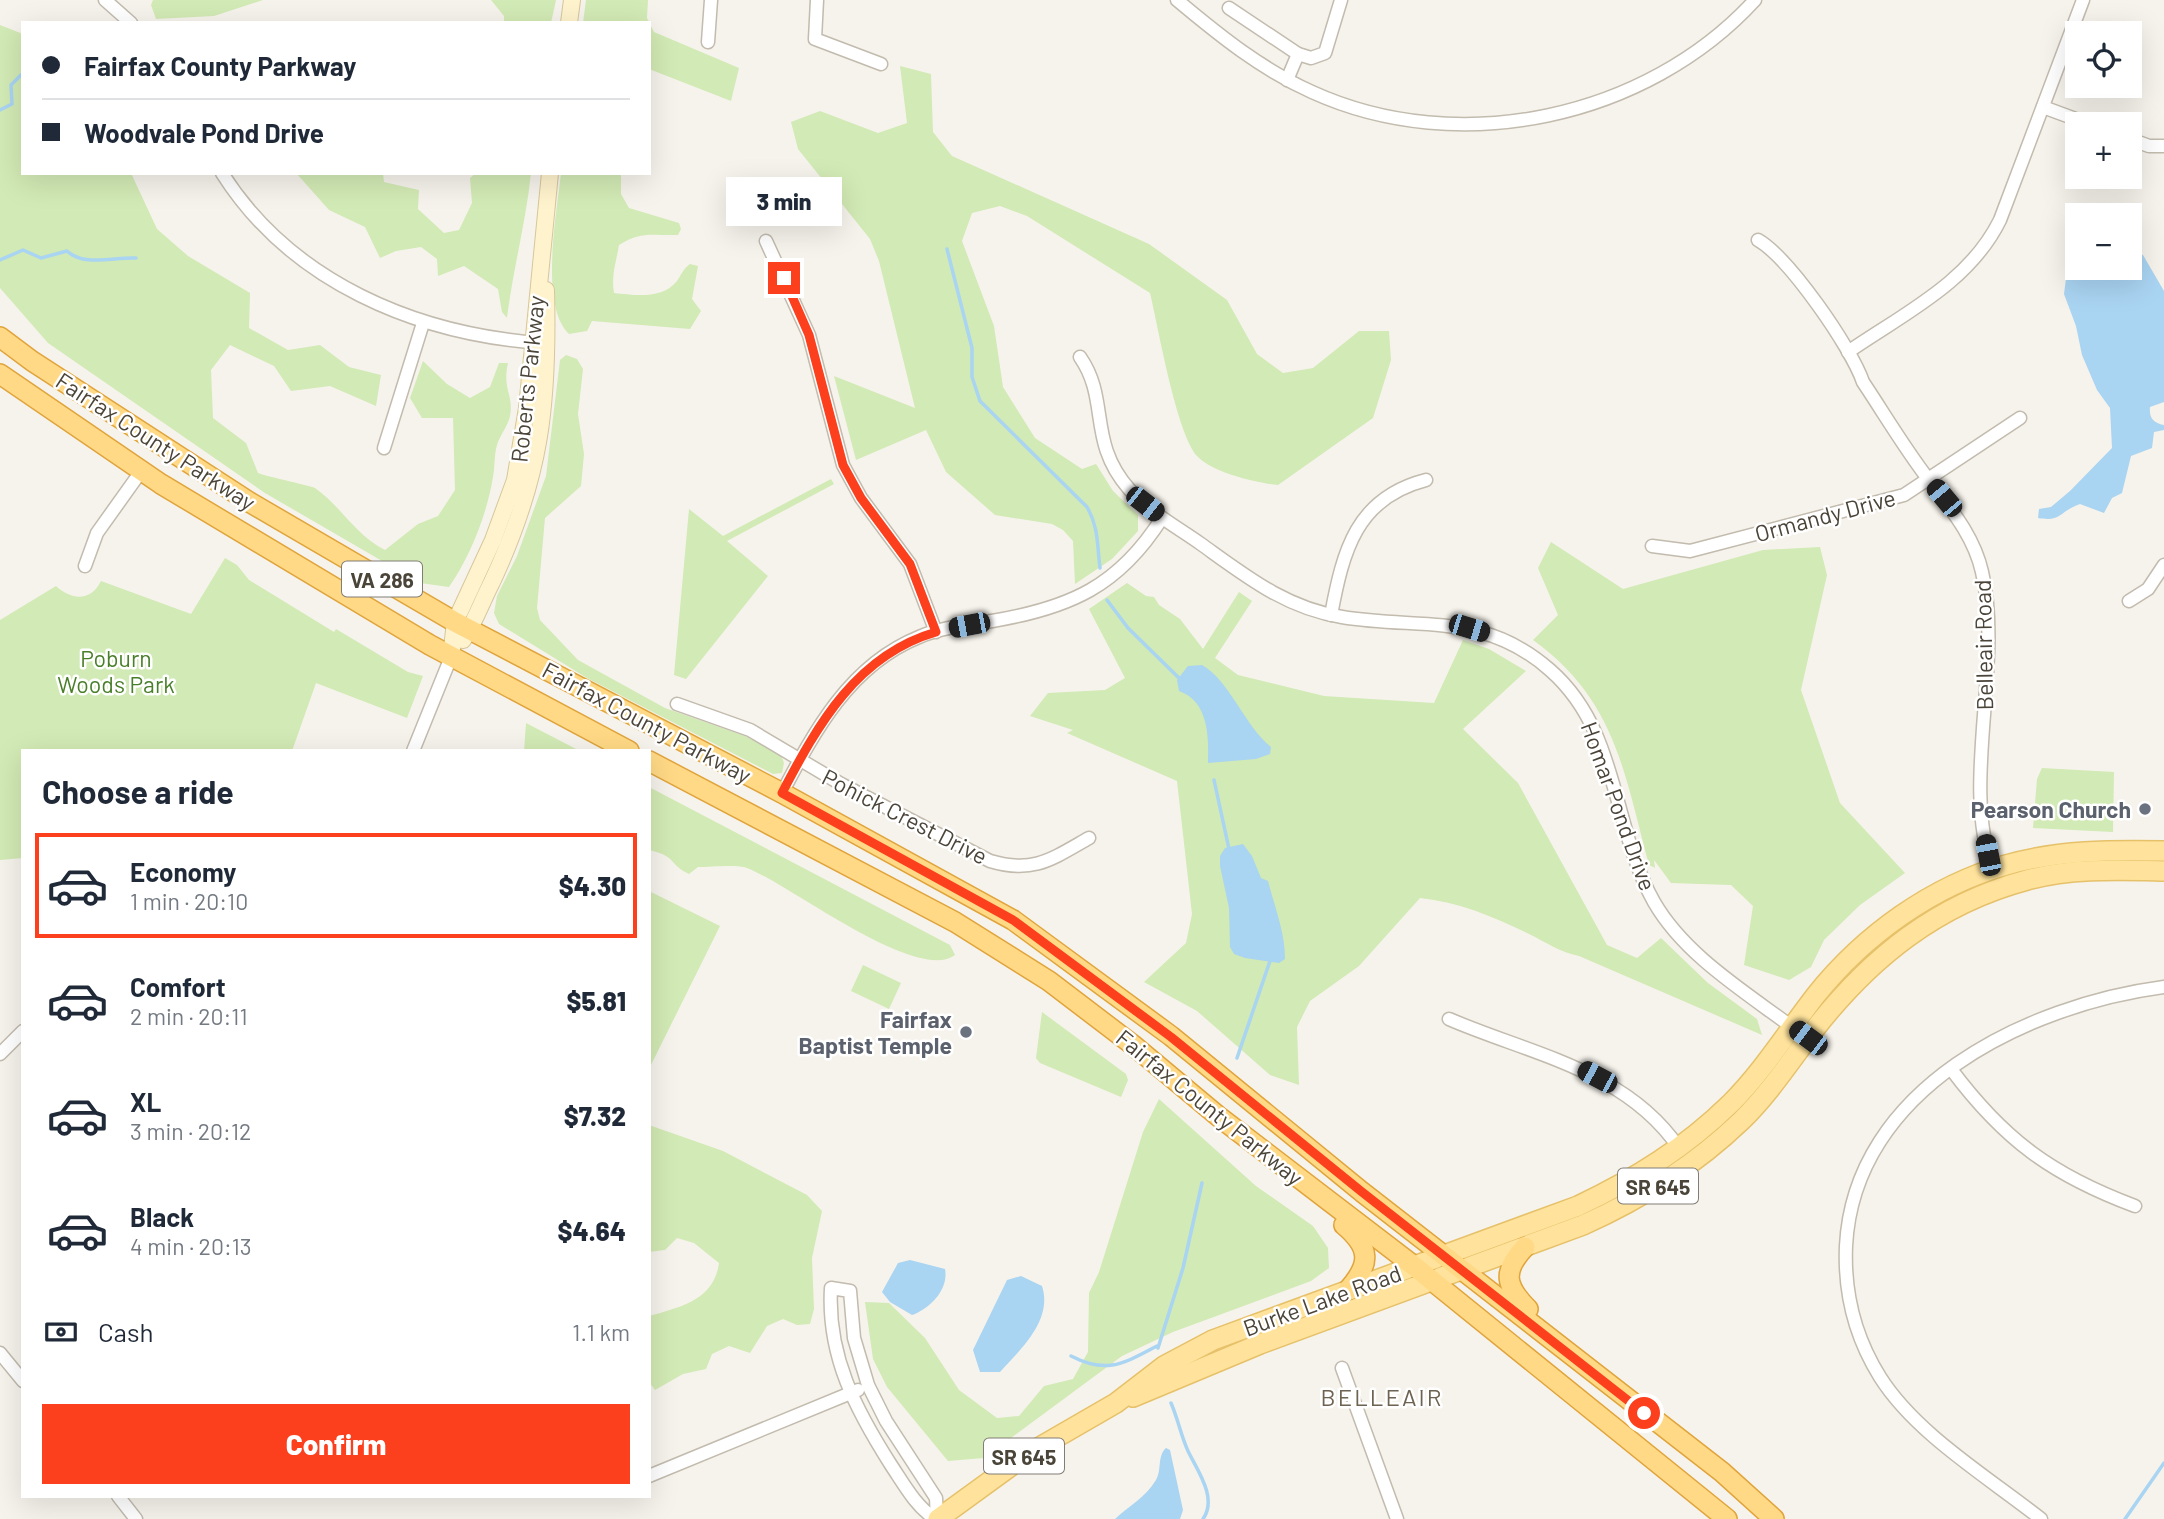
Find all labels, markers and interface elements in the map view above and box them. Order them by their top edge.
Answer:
map controls [2065,21,2142,280]
button: locate [2065,21,2142,98]
text: Fairfax County Parkway [84,50,356,81]
button: + [2065,112,2142,189]
text: Woodvale Pond Drive [84,117,324,148]
callout: 3 min [726,176,842,226]
text: 3 min [756,187,812,215]
button: − [2065,203,2142,280]
route end [768,262,800,294]
street label: Roberts Parkway [504,294,550,464]
street label: Fairfax County Parkway [51,366,261,516]
car [1923,475,1966,521]
car [1122,483,1169,525]
street label: Ormandy Drive [1751,483,1899,547]
road number: VA 286 [342,562,422,596]
street label: Belleair Road [1968,579,1998,711]
car [947,611,992,639]
car [1446,612,1493,644]
park label: Poburn Woods Park [57,644,175,698]
street label: Fairfax County Parkway [538,655,756,789]
street label: Homar Pond Drive [1575,718,1663,894]
street label: Pohick Crest Drive [818,762,992,870]
text: Choose a ride [42,772,234,810]
place label: Pearson Church [1971,795,2131,823]
marker: Pearson Church [2137,801,2153,817]
car [1974,832,2003,878]
icon: car [46,854,109,917]
text: Economy [130,856,236,887]
text: $4.30 [559,870,626,901]
text: 1 min · 20:10 [130,887,248,915]
icon: car [46,969,109,1032]
text: Comfort [130,971,226,1002]
text: $5.81 [566,985,626,1016]
text: 2 min · 20:11 [130,1002,248,1030]
place label: Fairfax Baptist Temple [799,1005,952,1059]
car [1785,1017,1832,1059]
street label: Fairfax County Parkway [1111,1023,1309,1191]
marker: Fairfax Baptist Temple [958,1024,974,1040]
car [1574,1058,1621,1096]
icon: car [46,1084,109,1147]
text: XL [130,1086,161,1117]
text: $7.32 [564,1100,626,1131]
text: 3 min · 20:12 [130,1117,251,1145]
road number: SR 645 [1618,1168,1698,1204]
icon: car [46,1199,109,1262]
text: Black [130,1201,194,1232]
text: $4.64 [557,1215,626,1246]
text: 4 min · 20:13 [130,1232,252,1260]
street label: Burke Lake Road [1239,1258,1405,1342]
icon: cash [42,1313,80,1351]
text: Cash [98,1316,153,1347]
text: 1.1 km [572,1318,630,1346]
district label: BELLEAIR [1321,1382,1443,1411]
route start [1628,1397,1660,1429]
button: Confirm [42,1404,630,1484]
road number: SR 645 [984,1438,1064,1474]

